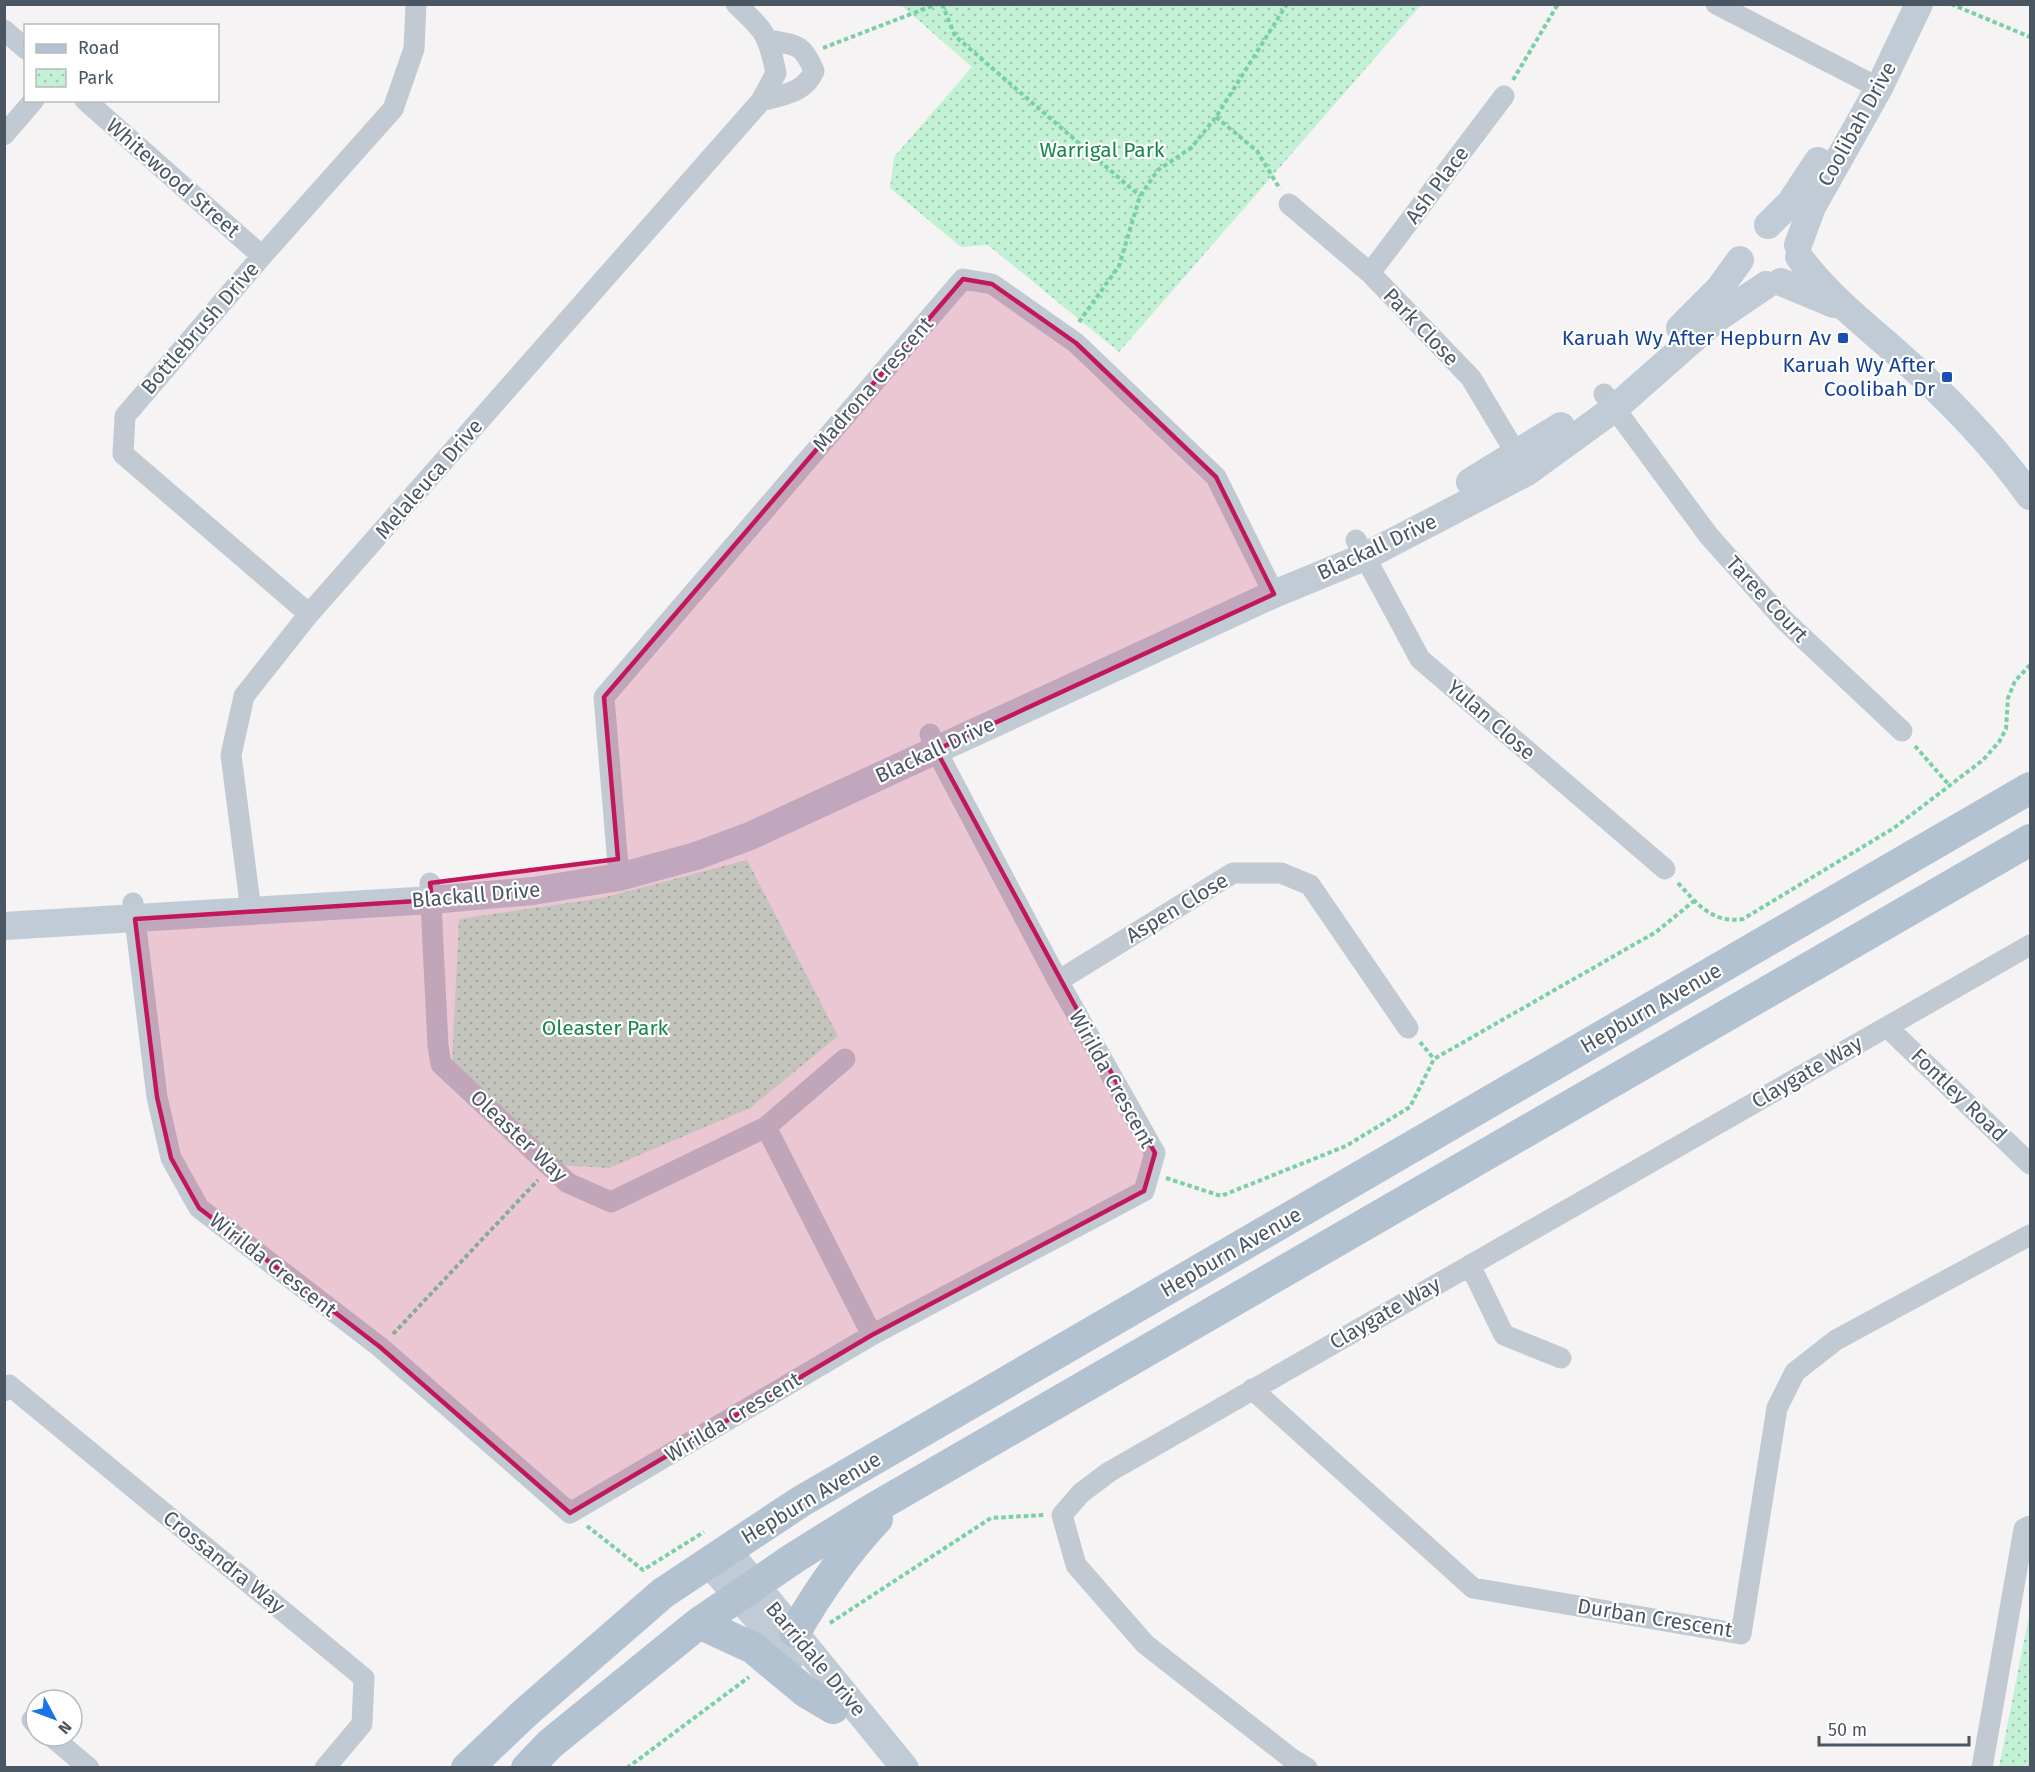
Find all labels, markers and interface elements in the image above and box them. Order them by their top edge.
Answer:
legend [24,24,219,102]
text: Road [78,37,120,59]
street label: Coolibah Drive [1812,57,1902,191]
text: Park [78,67,114,89]
street label: Whitewood Street [101,113,246,244]
park label: Warrigal Park [1039,137,1165,163]
street label: Ash Place [1399,141,1475,229]
street label: Bottlebrush Drive [135,256,265,400]
street label: Park Close [1378,283,1464,371]
street label: Madrona Crescent [807,311,939,457]
place label: Karuah Wy After Hepburn Av [1562,325,1832,351]
marker: Karuah Wy After Hepburn Av [1836,331,1850,345]
place label: Karuah Wy After Coolibah Dr [1783,352,1935,402]
marker: Karuah Wy After Coolibah Dr [1940,370,1954,384]
street label: Melaleuca Drive [370,414,488,544]
street label: Blackall Drive [1313,508,1441,586]
street label: Taree Court [1720,550,1814,648]
street label: Yulan Close [1441,674,1541,766]
street label: Blackall Drive [871,711,999,789]
street label: Aspen Close [1121,867,1233,949]
street label: Blackall Drive [411,876,541,914]
street label: Hepburn Avenue [1576,957,1726,1059]
street label: Wirilda Crescent [1063,1005,1161,1153]
park label: Oleaster Park [542,1015,669,1041]
street label: Claygate Way [1747,1030,1868,1114]
street label: Fontley Road [1906,1043,2012,1147]
street label: Oleaster Way [465,1084,573,1188]
street label: Hepburn Avenue [1156,1201,1306,1303]
street label: Wirilda Crescent [204,1207,342,1323]
street label: Claygate Way [1325,1271,1446,1355]
street label: Wirilda Crescent [660,1366,806,1468]
street label: Hepburn Avenue [736,1446,886,1550]
street label: Crossandra Way [158,1505,291,1619]
street label: Durban Crescent [1576,1593,1735,1643]
street label: Barridale Drive [760,1596,872,1722]
north arrow [24,1688,84,1748]
scale bar [1819,1709,1969,1747]
text: N [54,1717,76,1738]
text: 50 m [1828,1719,1867,1741]

